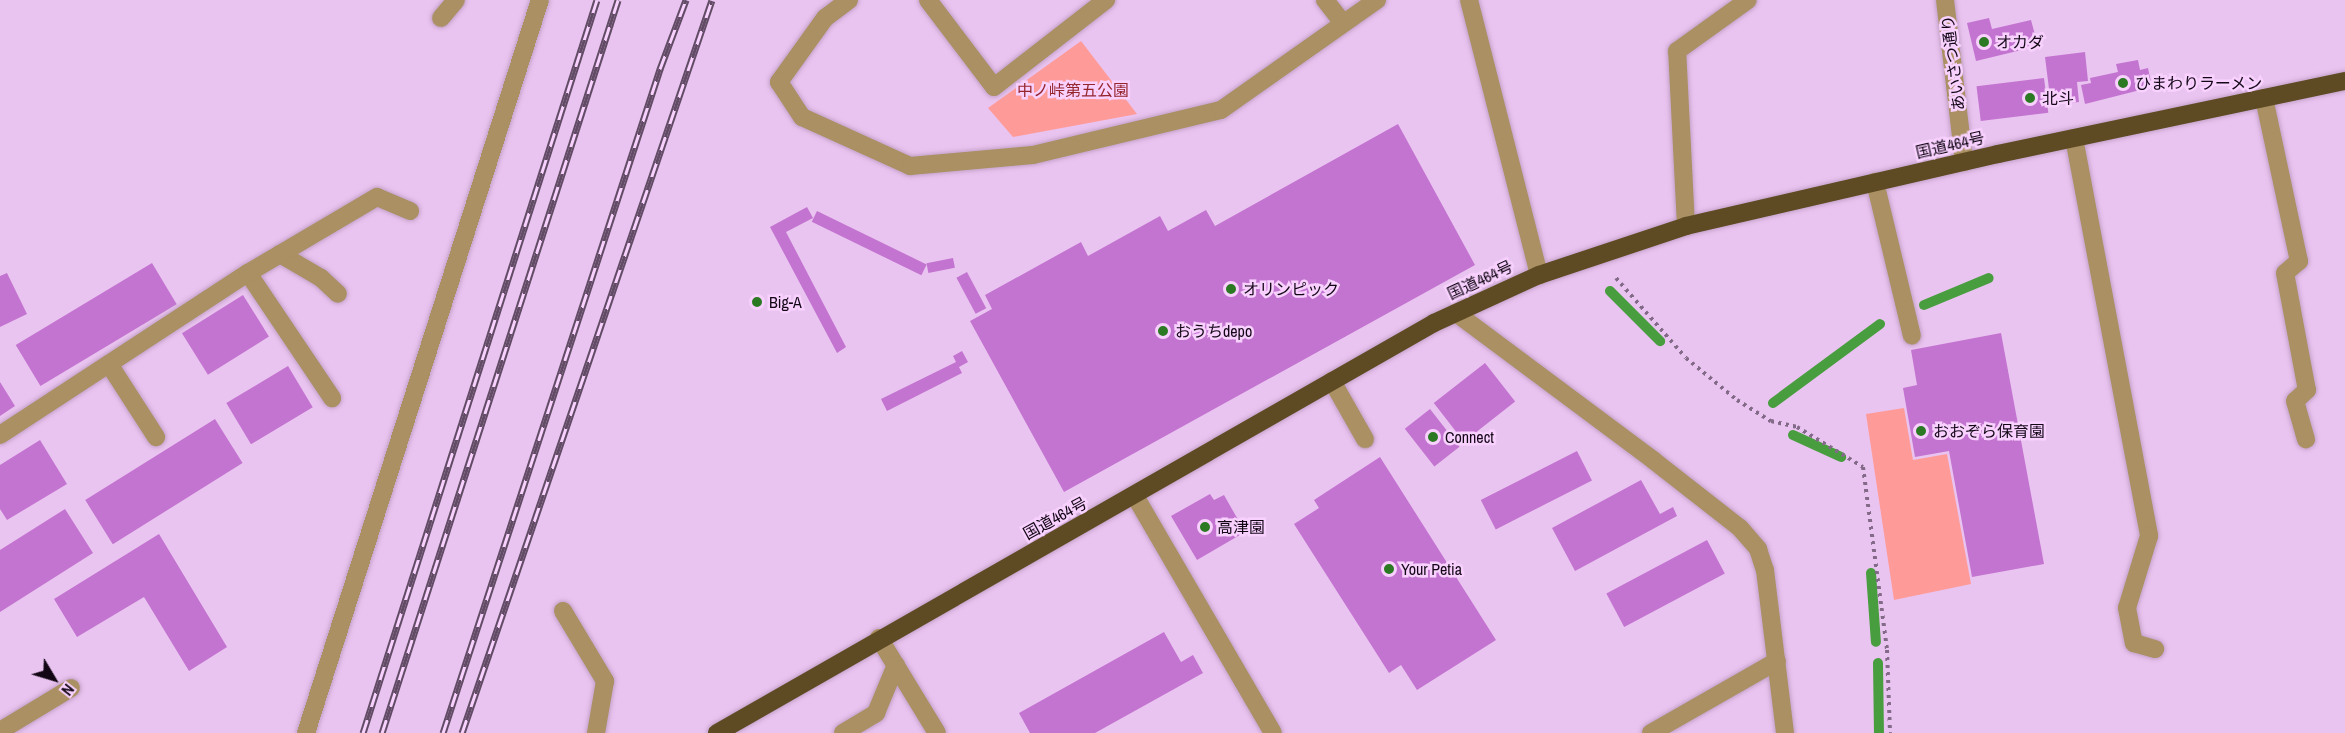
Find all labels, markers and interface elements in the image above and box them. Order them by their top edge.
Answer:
street label: あいさつ通り [1938,14,1968,112]
place label: オカダ [1996,32,2044,52]
marker: オカダ [1977,35,1991,49]
place label: ひまわりラーメン [2135,73,2263,93]
marker: ひまわりラーメン [2116,76,2130,90]
park label: 中ノ峠第五公園 [1017,80,1129,100]
place label: 北斗 [2042,88,2074,108]
marker: 北斗 [2023,91,2037,105]
street label: 国道464号 [1914,128,1986,162]
street label: 国道464号 [1444,257,1516,303]
place label: オリンピック [1243,279,1339,299]
marker: オリンピック [1224,282,1238,296]
place label: Big-A [769,292,802,312]
marker: Big-A [750,295,764,309]
place label: おうちdepo [1175,321,1252,341]
marker: おうちdepo [1156,324,1170,338]
place label: おおぞら保育園 [1933,421,2045,441]
marker: おおぞら保育園 [1914,424,1928,438]
place label: Connect [1445,427,1494,447]
marker: Connect [1426,430,1440,444]
street label: 国道464号 [1020,493,1090,543]
place label: 高津園 [1217,517,1265,537]
marker: 高津園 [1198,520,1212,534]
place label: Your Petia [1401,559,1462,579]
marker: Your Petia [1382,562,1396,576]
north arrow [24,649,84,709]
text: N [57,680,80,701]

